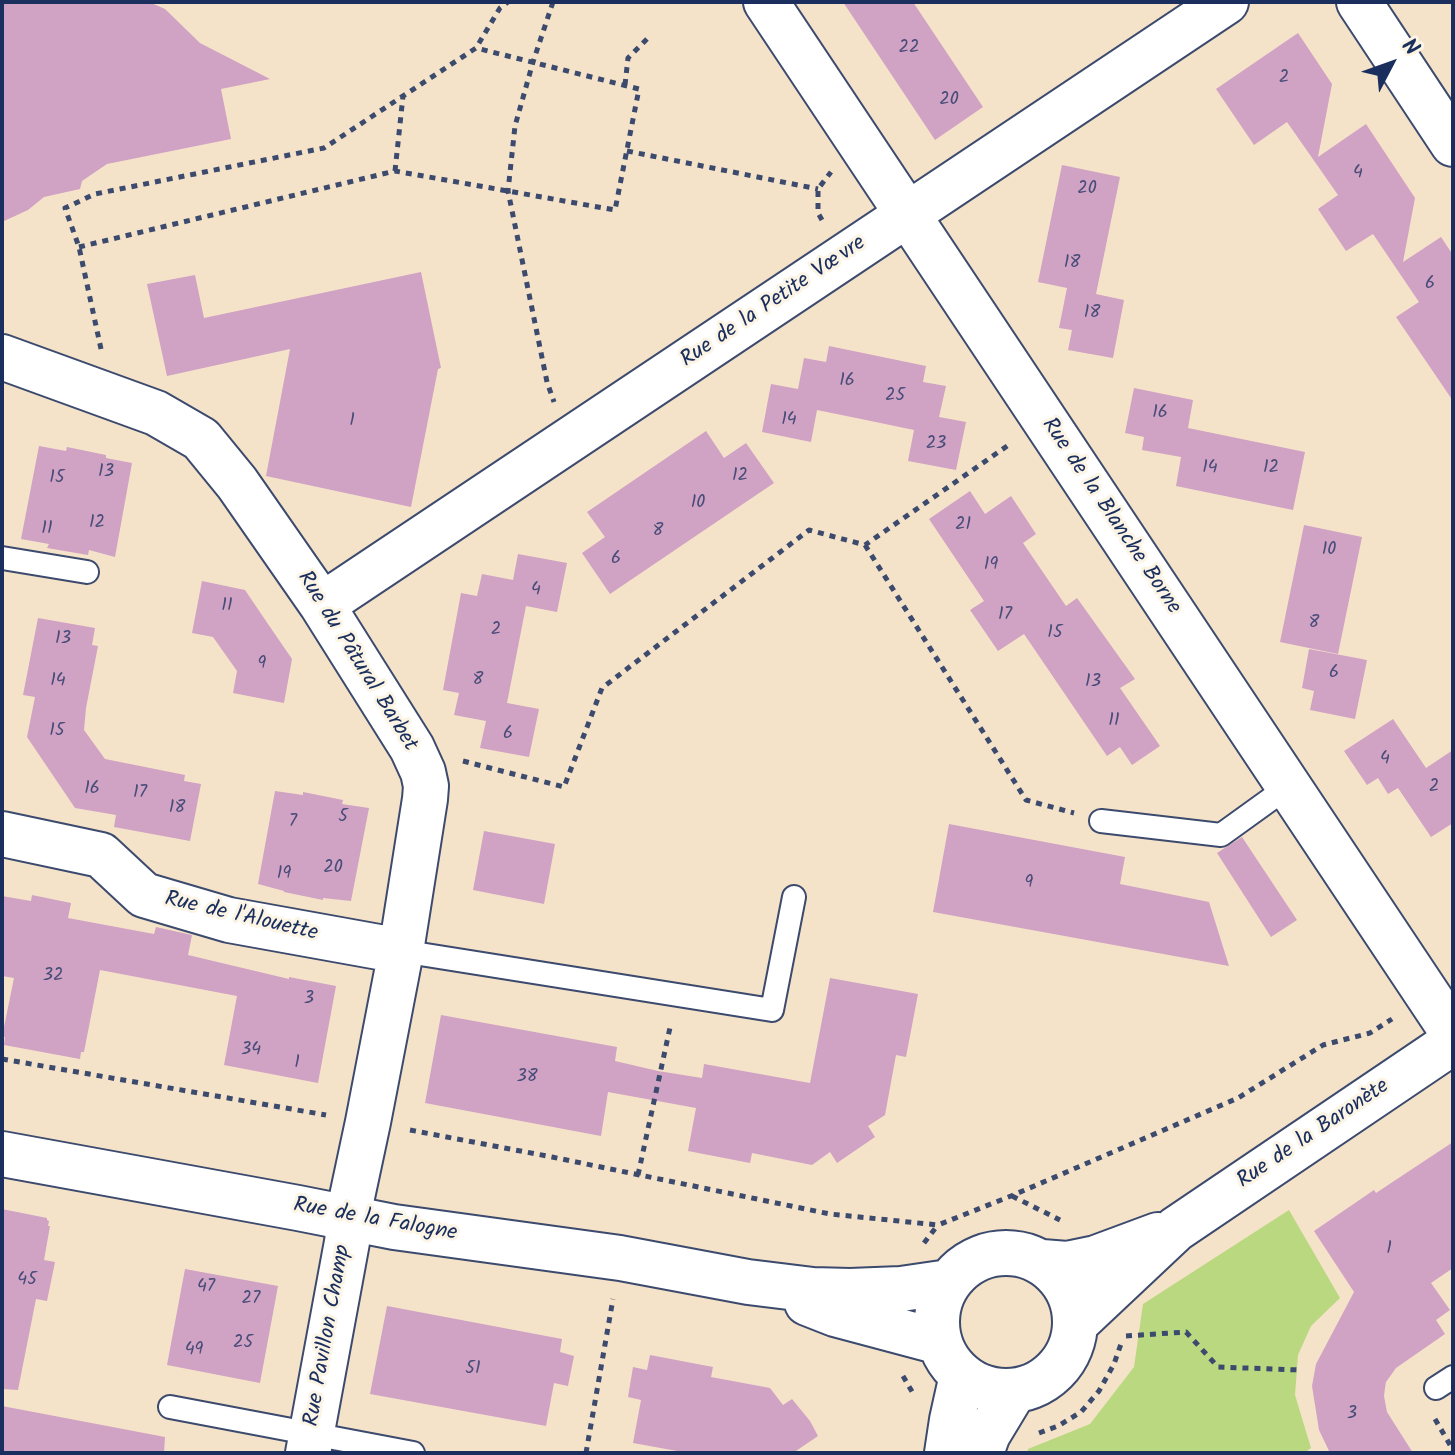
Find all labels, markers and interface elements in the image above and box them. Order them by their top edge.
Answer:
north arrow [1351,24,1431,104]
text: N [1392,31,1427,65]
house number: 22 [899,38,919,60]
house number: 2 [1279,68,1289,90]
house number: 20 [939,90,959,112]
house number: 4 [1353,163,1363,185]
house number: 20 [1077,179,1097,201]
street label: Rue de la Petite Vœvre [677,231,871,375]
house number: 18 [1064,253,1080,275]
house number: 6 [1425,274,1435,296]
house number: 18 [1084,303,1100,325]
house number: 16 [839,371,855,393]
house number: 25 [885,386,905,408]
house number: 16 [1152,403,1168,425]
house number: 14 [781,410,797,432]
house number: 1 [349,411,355,433]
street label: Rue de la Blanche Borne [1034,414,1186,620]
house number: 23 [926,434,946,456]
house number: 14 [1202,458,1218,480]
house number: 12 [1263,458,1279,480]
house number: 13 [98,462,114,484]
house number: 12 [732,466,748,488]
house number: 15 [49,468,65,490]
house number: 10 [691,493,705,515]
house number: 12 [89,513,105,535]
house number: 21 [955,515,971,537]
house number: 11 [41,519,53,541]
house number: 8 [653,521,663,543]
house number: 10 [1322,540,1336,562]
house number: 6 [611,549,621,571]
house number: 19 [984,555,998,577]
street label: Rue du Pâtural Barbet [290,567,422,757]
house number: 4 [531,580,541,602]
house number: 11 [221,596,233,618]
house number: 17 [998,605,1012,627]
house number: 8 [1309,613,1319,635]
house number: 2 [491,620,501,642]
house number: 15 [1047,623,1063,645]
house number: 13 [55,629,71,651]
house number: 9 [258,654,266,676]
house number: 6 [1329,663,1339,685]
house number: 8 [473,670,483,692]
house number: 14 [50,671,66,693]
house number: 13 [1085,672,1101,694]
house number: 11 [1108,711,1120,733]
house number: 15 [49,721,65,743]
house number: 6 [503,724,513,746]
house number: 4 [1380,749,1390,771]
house number: 2 [1429,777,1439,799]
house number: 16 [84,779,100,801]
house number: 17 [133,783,147,805]
house number: 18 [169,798,185,820]
house number: 5 [338,807,348,829]
house number: 7 [289,812,297,834]
house number: 20 [323,858,343,880]
house number: 19 [277,864,291,886]
house number: 9 [1025,873,1033,895]
street label: Rue de l'Alouette [162,888,320,948]
house number: 32 [43,966,63,988]
house number: 3 [304,989,314,1011]
house number: 34 [241,1040,261,1062]
house number: 1 [294,1053,300,1075]
house number: 38 [516,1067,538,1089]
street label: Rue de la Baronète [1233,1074,1395,1196]
street label: Rue de la Falogne [291,1194,459,1248]
house number: 1 [1386,1239,1392,1261]
street label: Rue Pavillon Champ [300,1243,358,1429]
house number: 45 [17,1270,37,1292]
house number: 47 [197,1277,215,1299]
house number: 27 [242,1289,260,1311]
house number: 25 [233,1333,253,1355]
house number: 49 [185,1340,203,1362]
house number: 51 [465,1359,481,1381]
house number: 3 [1347,1404,1357,1426]

